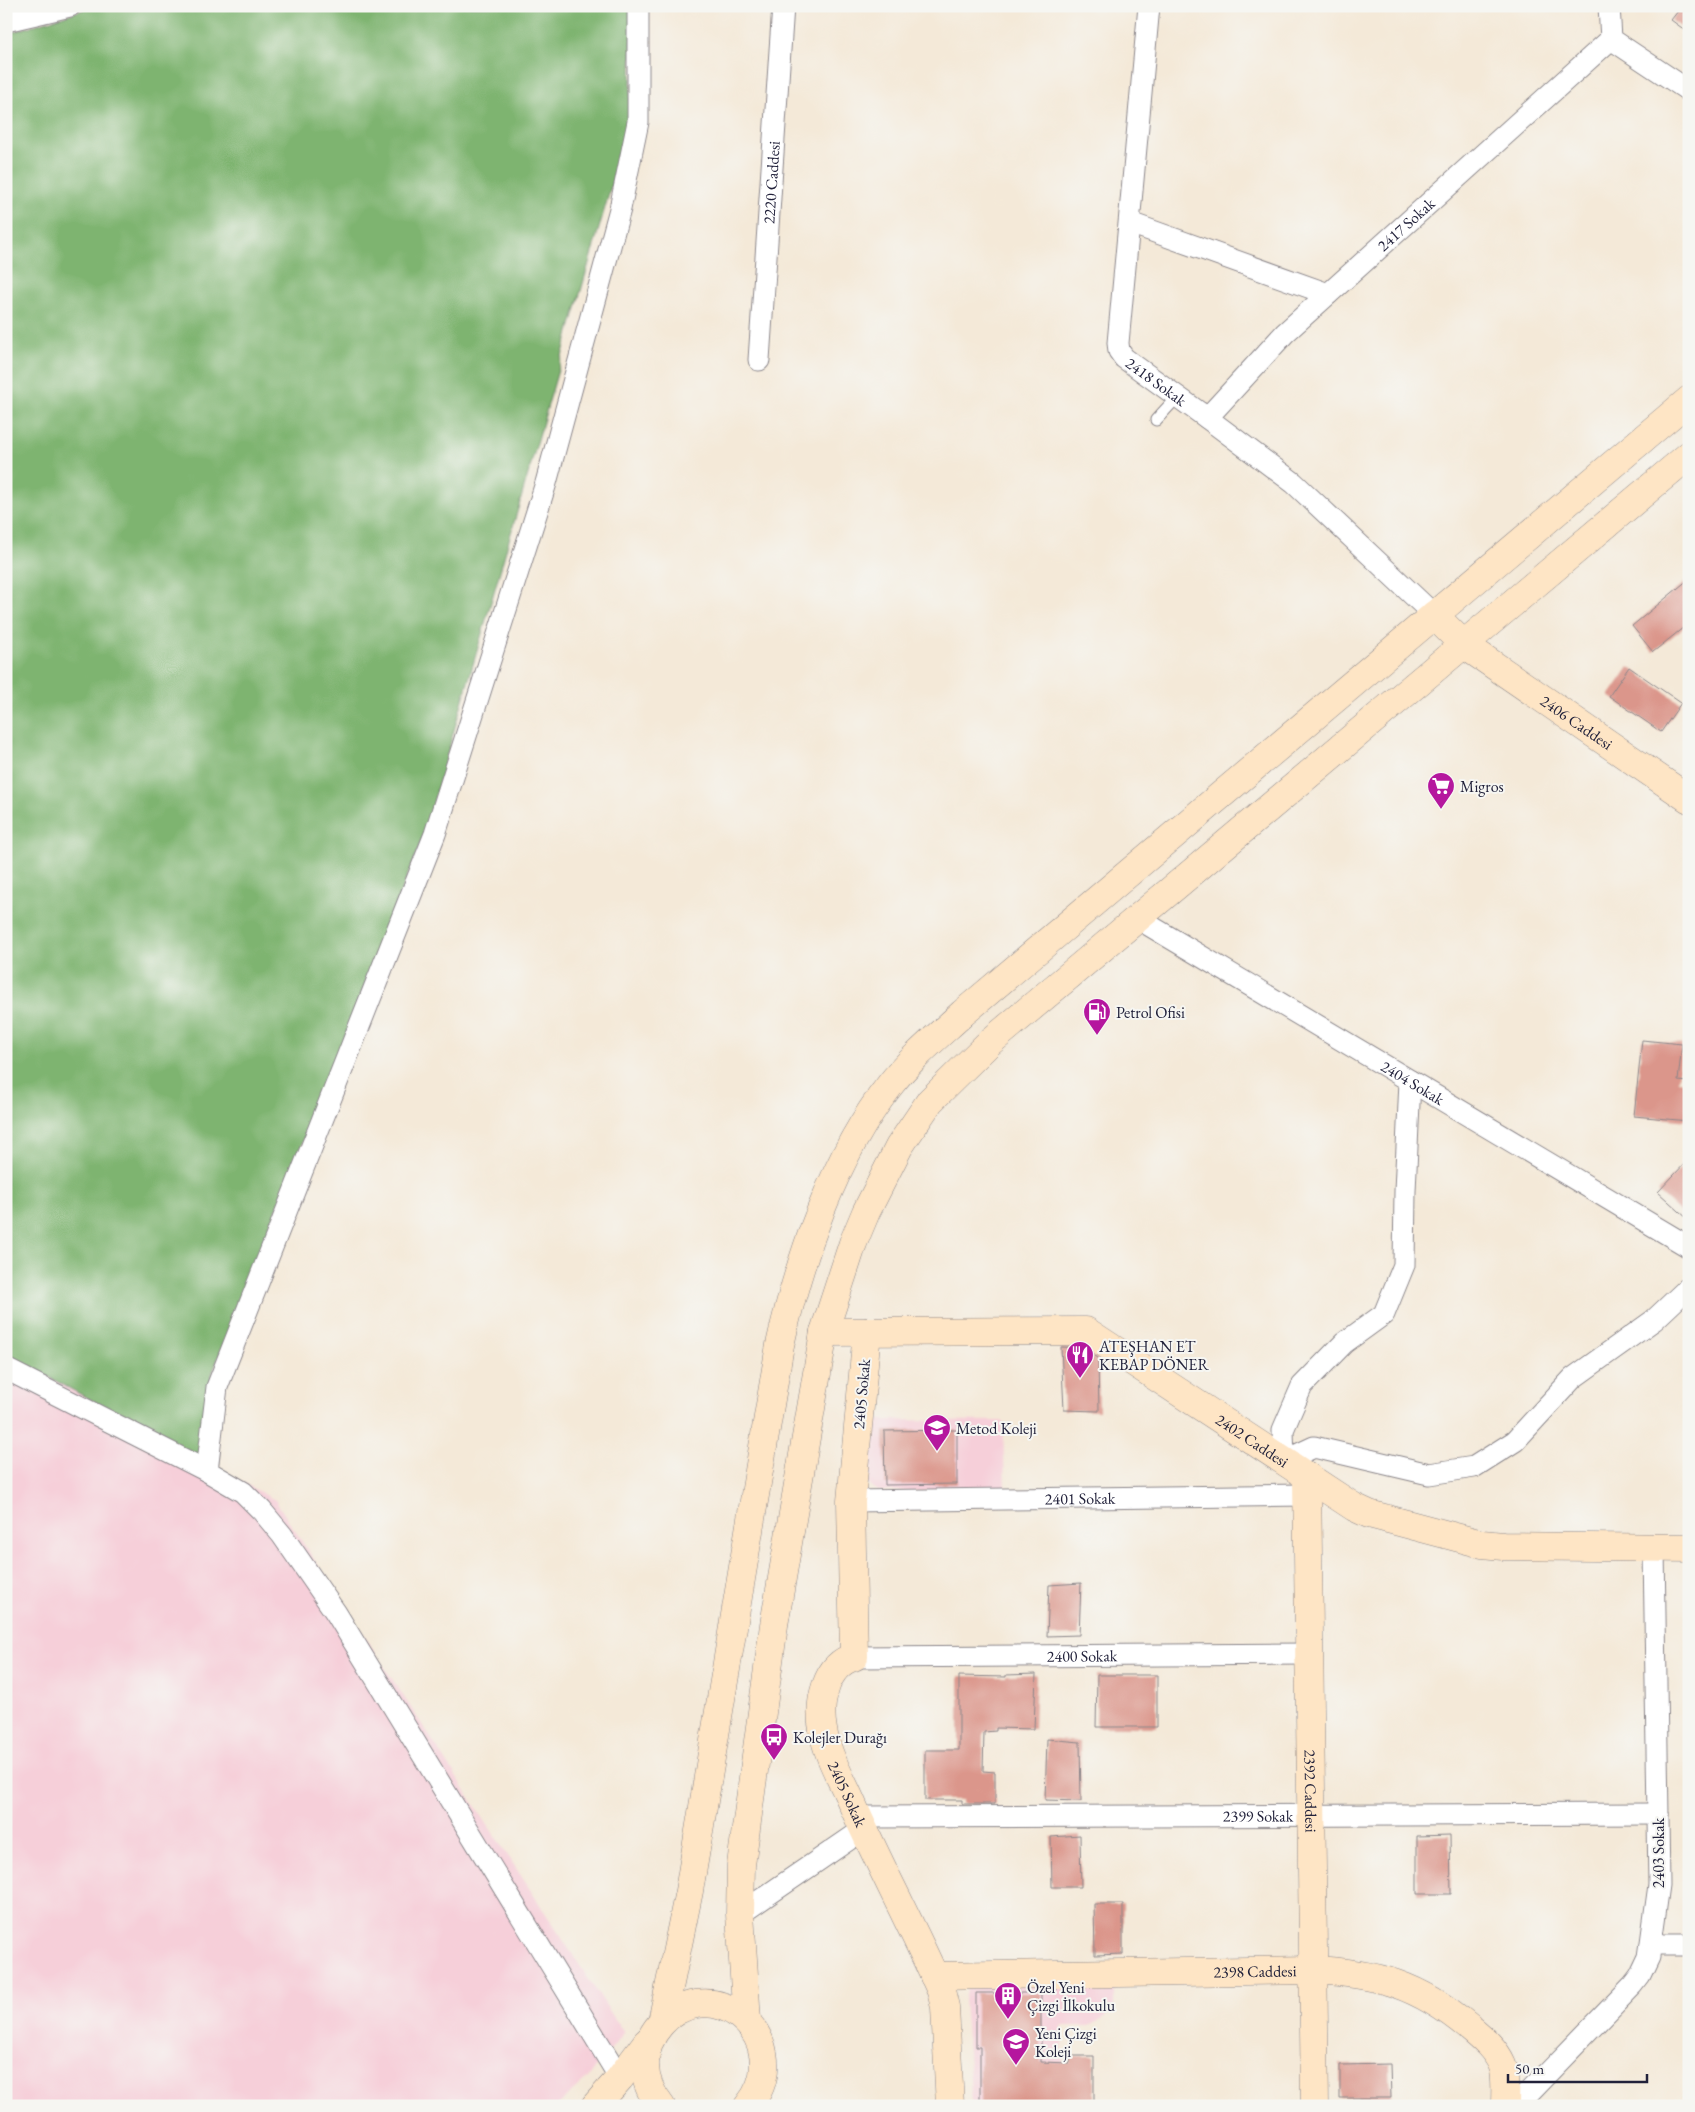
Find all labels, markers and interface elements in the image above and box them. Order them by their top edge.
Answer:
street label: 2220 Caddesi [758,140,785,225]
street label: 2417 Sokak [1373,193,1440,256]
street label: 2418 Sokak [1121,353,1191,411]
street label: 2406 Caddesi [1536,690,1617,755]
supermarket icon: Migros [1426,771,1456,810]
place label: Migros [1460,776,1504,797]
fuel station icon: Petrol Ofisi [1082,997,1112,1036]
place label: Petrol Ofisi [1116,1002,1185,1023]
street label: 2404 Sokak [1377,1056,1449,1110]
place label: ATEŞHAN ET KEBAP DÖNER [1098,1336,1209,1375]
restaurant icon: ATEŞHAN ET KEBAP DÖNER [1065,1340,1095,1379]
street label: 2405 Sokak [848,1358,875,1430]
street label: 2402 Caddesi [1211,1409,1293,1472]
school or university icon: Metod Koleji [922,1413,952,1452]
place label: Metod Koleji [956,1418,1037,1439]
street label: 2401 Sokak [1045,1488,1116,1509]
street label: 2400 Sokak [1047,1645,1118,1667]
bus stop icon: Kolejler Durağı [759,1722,789,1761]
place label: Kolejler Durağı [793,1727,887,1748]
street label: 2392 Caddesi [1299,1749,1322,1833]
street label: 2405 Sokak [823,1758,872,1831]
street label: 2399 Sokak [1223,1805,1294,1827]
street label: 2403 Sokak [1648,1817,1669,1888]
street label: 2398 Caddesi [1213,1960,1297,1983]
place label: Özel Yeni Çizgi İlkokulu [1027,1977,1116,2016]
building icon: Özel Yeni Çizgi İlkokulu [993,1981,1023,2020]
place label: Yeni Çizgi Koleji [1035,2023,1097,2062]
school or university icon: Yeni Çizgi Koleji [1001,2027,1031,2066]
scale bar [1508,2052,1646,2084]
text: 50 m [1515,2059,1544,2078]

